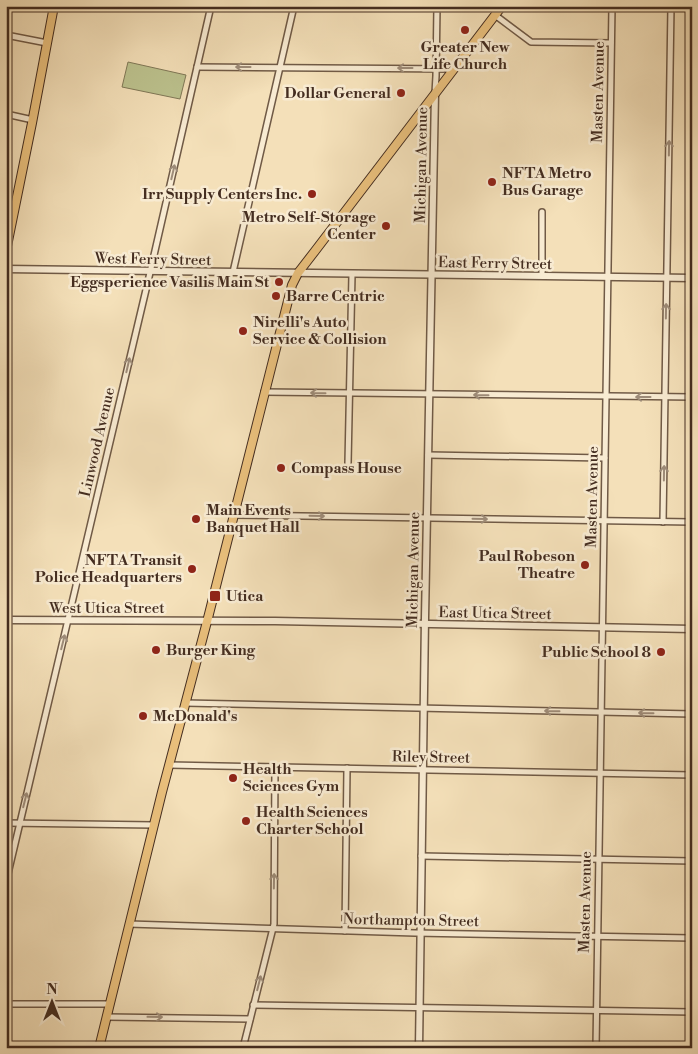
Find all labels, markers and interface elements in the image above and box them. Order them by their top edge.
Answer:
marker: Greater New Life Church [459,24,471,36]
place label: Greater New Life Church [421,38,510,74]
street label: Masten Avenue [588,41,609,143]
one-way arrow [235,62,252,72]
one-way arrow [398,63,414,73]
place label: Dollar General [285,84,391,103]
marker: Dollar General [395,87,407,99]
street label: Michigan Avenue [411,107,432,223]
one-way arrow [664,141,674,157]
place label: NFTA Metro Bus Garage [502,164,592,200]
one-way arrow [168,165,178,181]
marker: NFTA Metro Bus Garage [486,176,498,188]
place label: Irr Supply Centers Inc. [142,185,302,204]
marker: Irr Supply Centers Inc. [306,188,318,200]
place label: Metro Self-Storage Center [242,208,376,244]
marker: Metro Self-Storage Center [380,220,392,232]
street label: West Ferry Street [94,249,212,270]
street label: East Ferry Street [438,253,553,274]
place label: Eggsperience Vasilis Main St [70,273,270,292]
marker: Eggsperience Vasilis Main St [273,276,285,288]
place label: Barre Centric [286,287,385,306]
marker: Barre Centric [270,290,282,302]
one-way arrow [662,303,671,319]
place label: Nirelli's Auto Service & Collision [253,313,387,349]
marker: Nirelli's Auto Service & Collision [237,325,249,337]
one-way arrow [124,357,133,373]
street label: Linwood Avenue [76,385,119,499]
one-way arrow [310,388,326,398]
one-way arrow [473,390,489,399]
one-way arrow [635,392,652,402]
street label: Masten Avenue [582,446,603,548]
place label: Compass House [291,459,402,478]
marker: Compass House [275,462,287,474]
one-way arrow [659,466,669,482]
place label: Main Events Banquet Hall [206,501,300,537]
one-way arrow [309,511,325,521]
street label: Michigan Avenue [403,512,424,628]
marker: Main Events Banquet Hall [190,513,202,525]
one-way arrow [472,514,488,524]
place label: Paul Robeson Theatre [479,547,576,583]
place label: NFTA Transit Police Headquarters [35,551,183,587]
marker: Paul Robeson Theatre [579,559,591,571]
marker: NFTA Transit Police Headquarters [186,563,198,575]
place label: Utica [226,587,264,606]
marker: Utica [208,589,222,603]
street label: West Utica Street [48,599,165,618]
street label: East Utica Street [438,603,552,624]
one-way arrow [59,635,68,651]
place label: Burger King [166,641,256,660]
place label: Public School 8 [542,643,651,662]
marker: Burger King [150,644,162,656]
marker: Public School 8 [655,646,667,658]
one-way arrow [544,706,560,716]
place label: McDonald's [153,707,237,726]
one-way arrow [639,708,655,718]
marker: McDonald's [137,710,149,722]
street label: Riley Street [392,747,471,768]
place label: Health Sciences Gym [243,760,339,796]
marker: Health Sciences Gym [227,772,239,784]
one-way arrow [21,793,30,809]
place label: Health Sciences Charter School [256,803,368,839]
marker: Health Sciences Charter School [240,815,252,827]
street label: Masten Avenue [575,851,596,953]
one-way arrow [269,873,279,889]
street label: Northampton Street [343,910,480,931]
north arrow [28,976,78,1026]
one-way arrow [255,976,264,992]
text: N [46,981,58,999]
one-way arrow [147,1012,163,1022]

